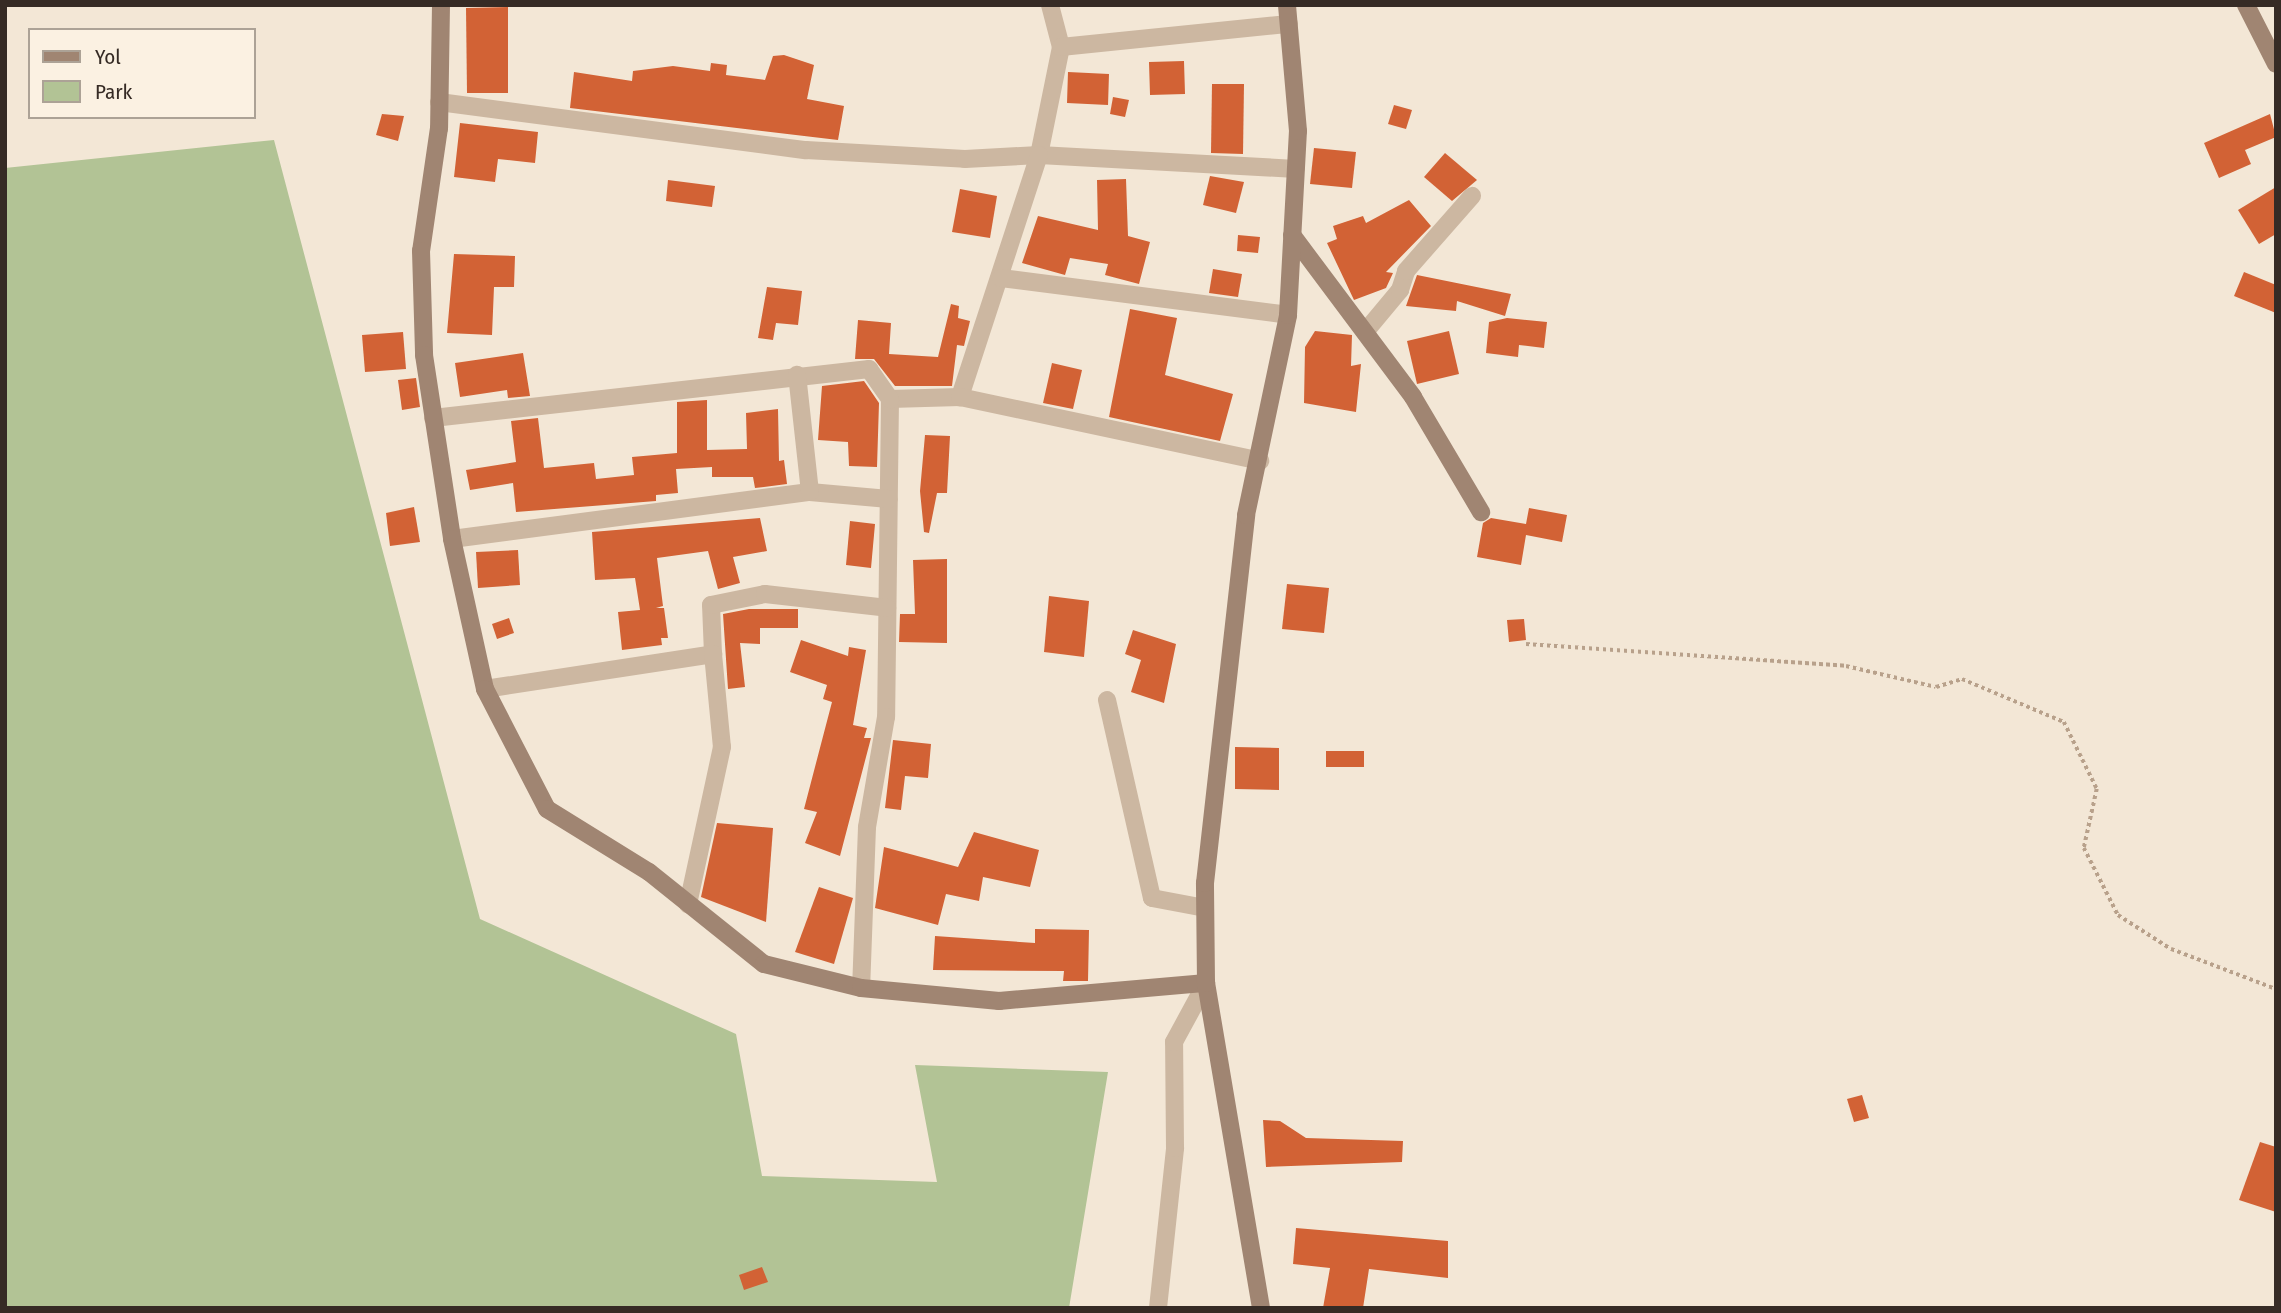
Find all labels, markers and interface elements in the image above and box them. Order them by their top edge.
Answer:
legend [28,28,256,119]
text: Yol [95,44,121,70]
text: Park [95,79,132,105]

